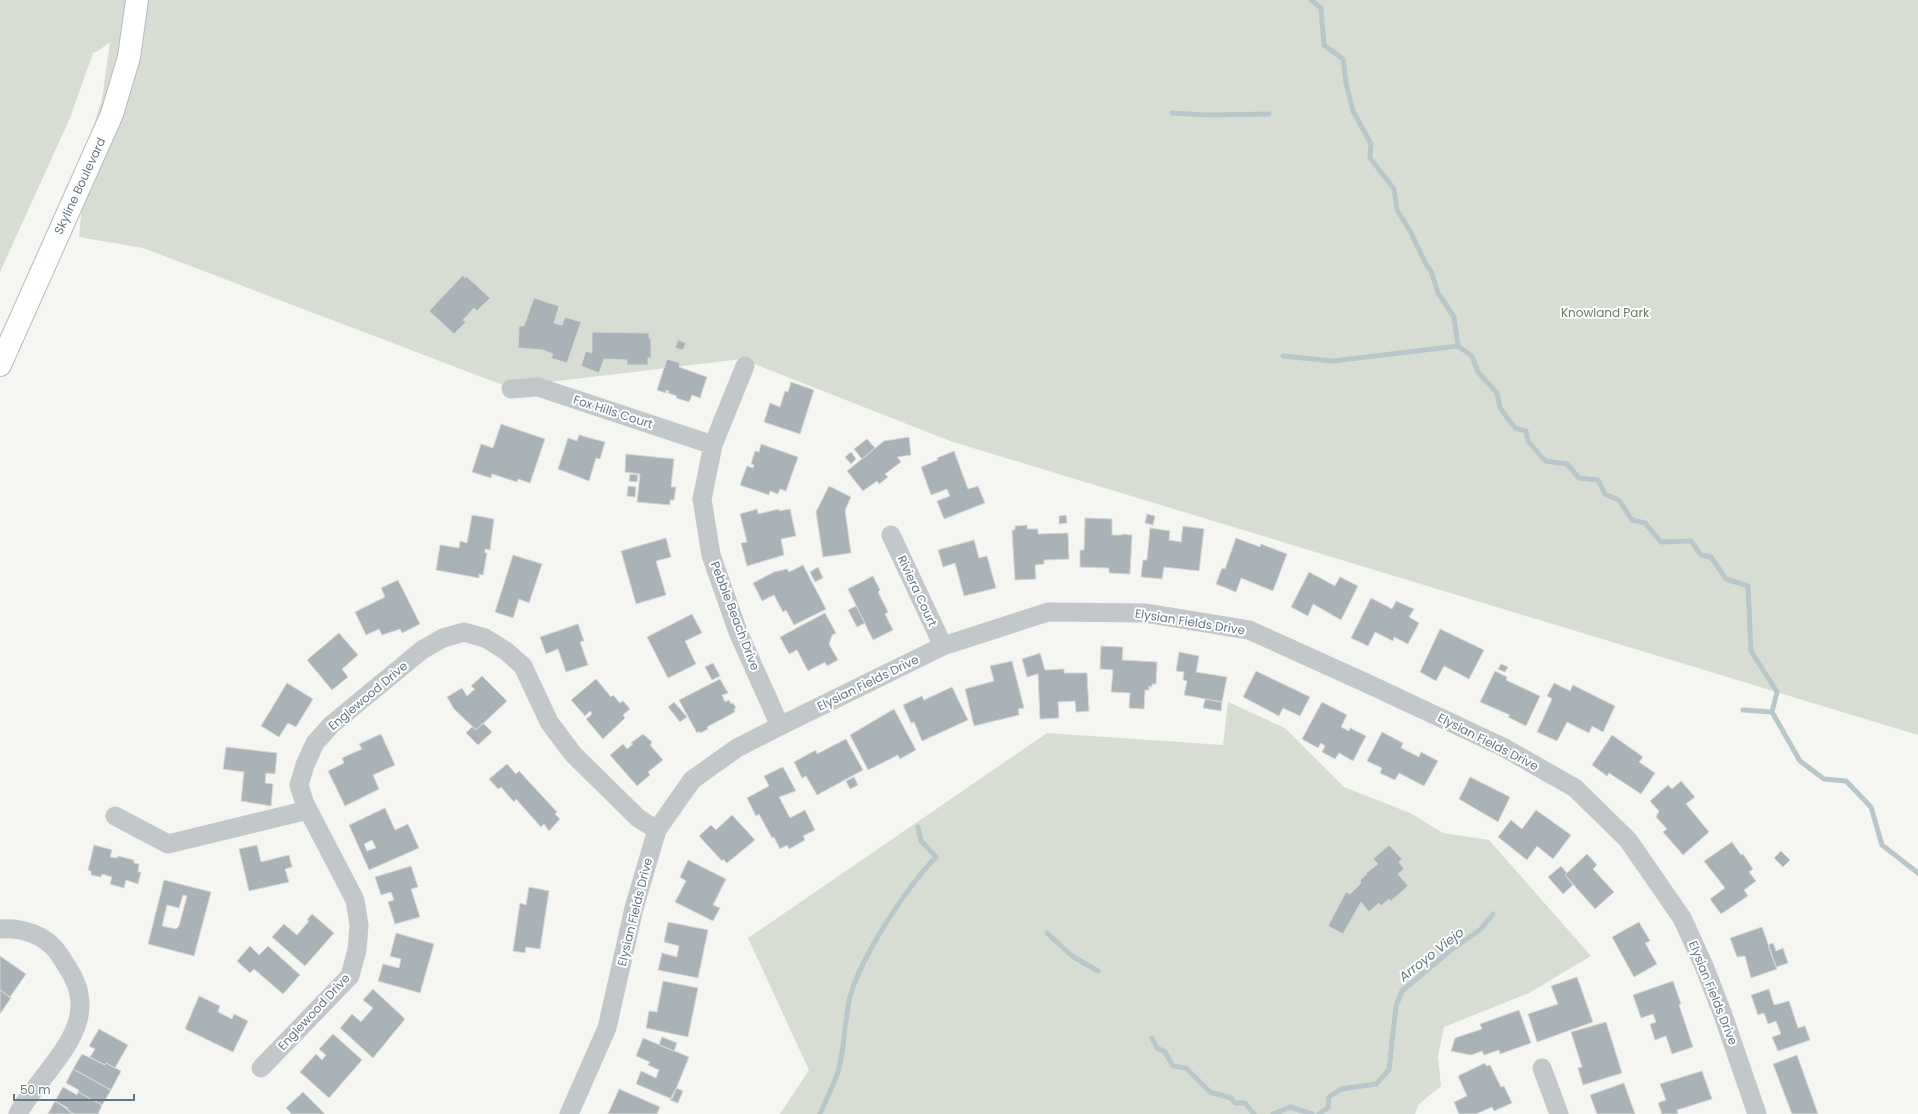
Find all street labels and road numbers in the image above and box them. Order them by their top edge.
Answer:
street label: Skyline Boulevard [50,135,109,237]
street label: Fox Hills Court [571,391,655,432]
street label: Riviera Court [894,552,941,629]
street label: Pebble Beach Drive [707,559,764,673]
street label: Elysian Fields Drive [1134,604,1246,639]
street label: Elysian Fields Drive [814,651,921,715]
street label: Englewood Drive [324,657,411,734]
street label: Elysian Fields Drive [1435,709,1542,774]
street label: Elysian Fields Drive [613,856,656,968]
street label: Elysian Fields Drive [1685,938,1742,1048]
street label: Englewood Drive [274,970,354,1054]

